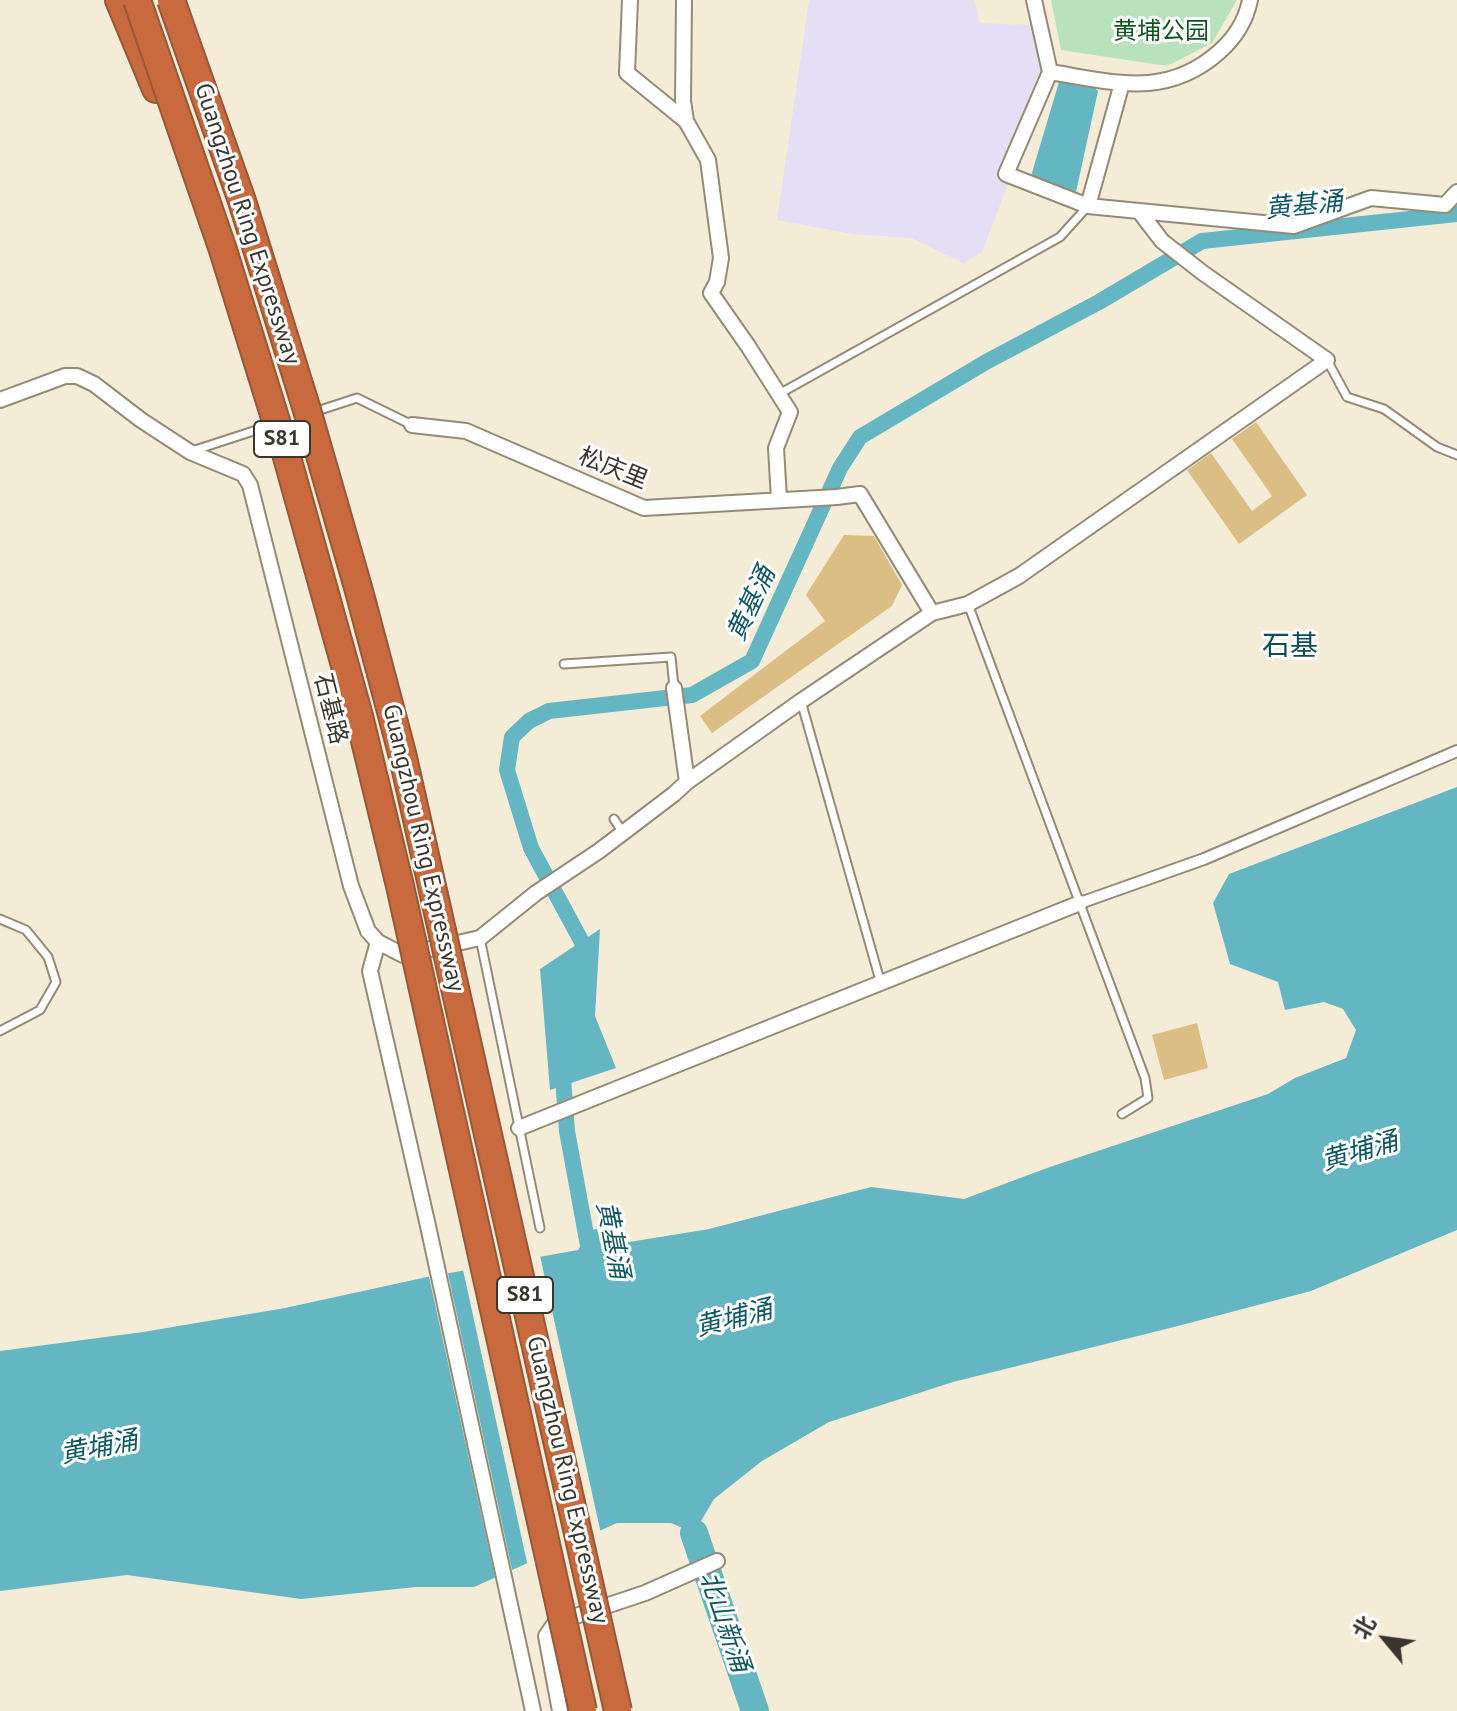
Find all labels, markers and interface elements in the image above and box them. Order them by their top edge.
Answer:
park label: 黄埔公园 [1113,18,1209,46]
street label: Guangzhou Ring Expressway [188,80,306,368]
water label: 黄基涌 [1264,186,1344,226]
road number: S81 [254,421,310,457]
street label: 松庆里 [574,442,652,496]
water label: 黄基涌 [721,562,783,646]
district label: 石基 [1262,630,1318,664]
street label: 石基路 [307,671,353,747]
street label: Guangzhou Ring Expressway [376,701,470,995]
water label: 黄埔涌 [1318,1126,1402,1178]
water label: 黄基涌 [589,1199,635,1281]
road number: S81 [497,1277,553,1313]
water label: 黄埔涌 [692,1294,776,1344]
street label: Guangzhou Ring Expressway [520,1333,614,1627]
water label: 黄埔涌 [58,1425,140,1471]
water label: 北山新涌 [692,1568,756,1676]
north arrow [1345,1599,1425,1679]
text: 北 [1346,1611,1382,1644]

